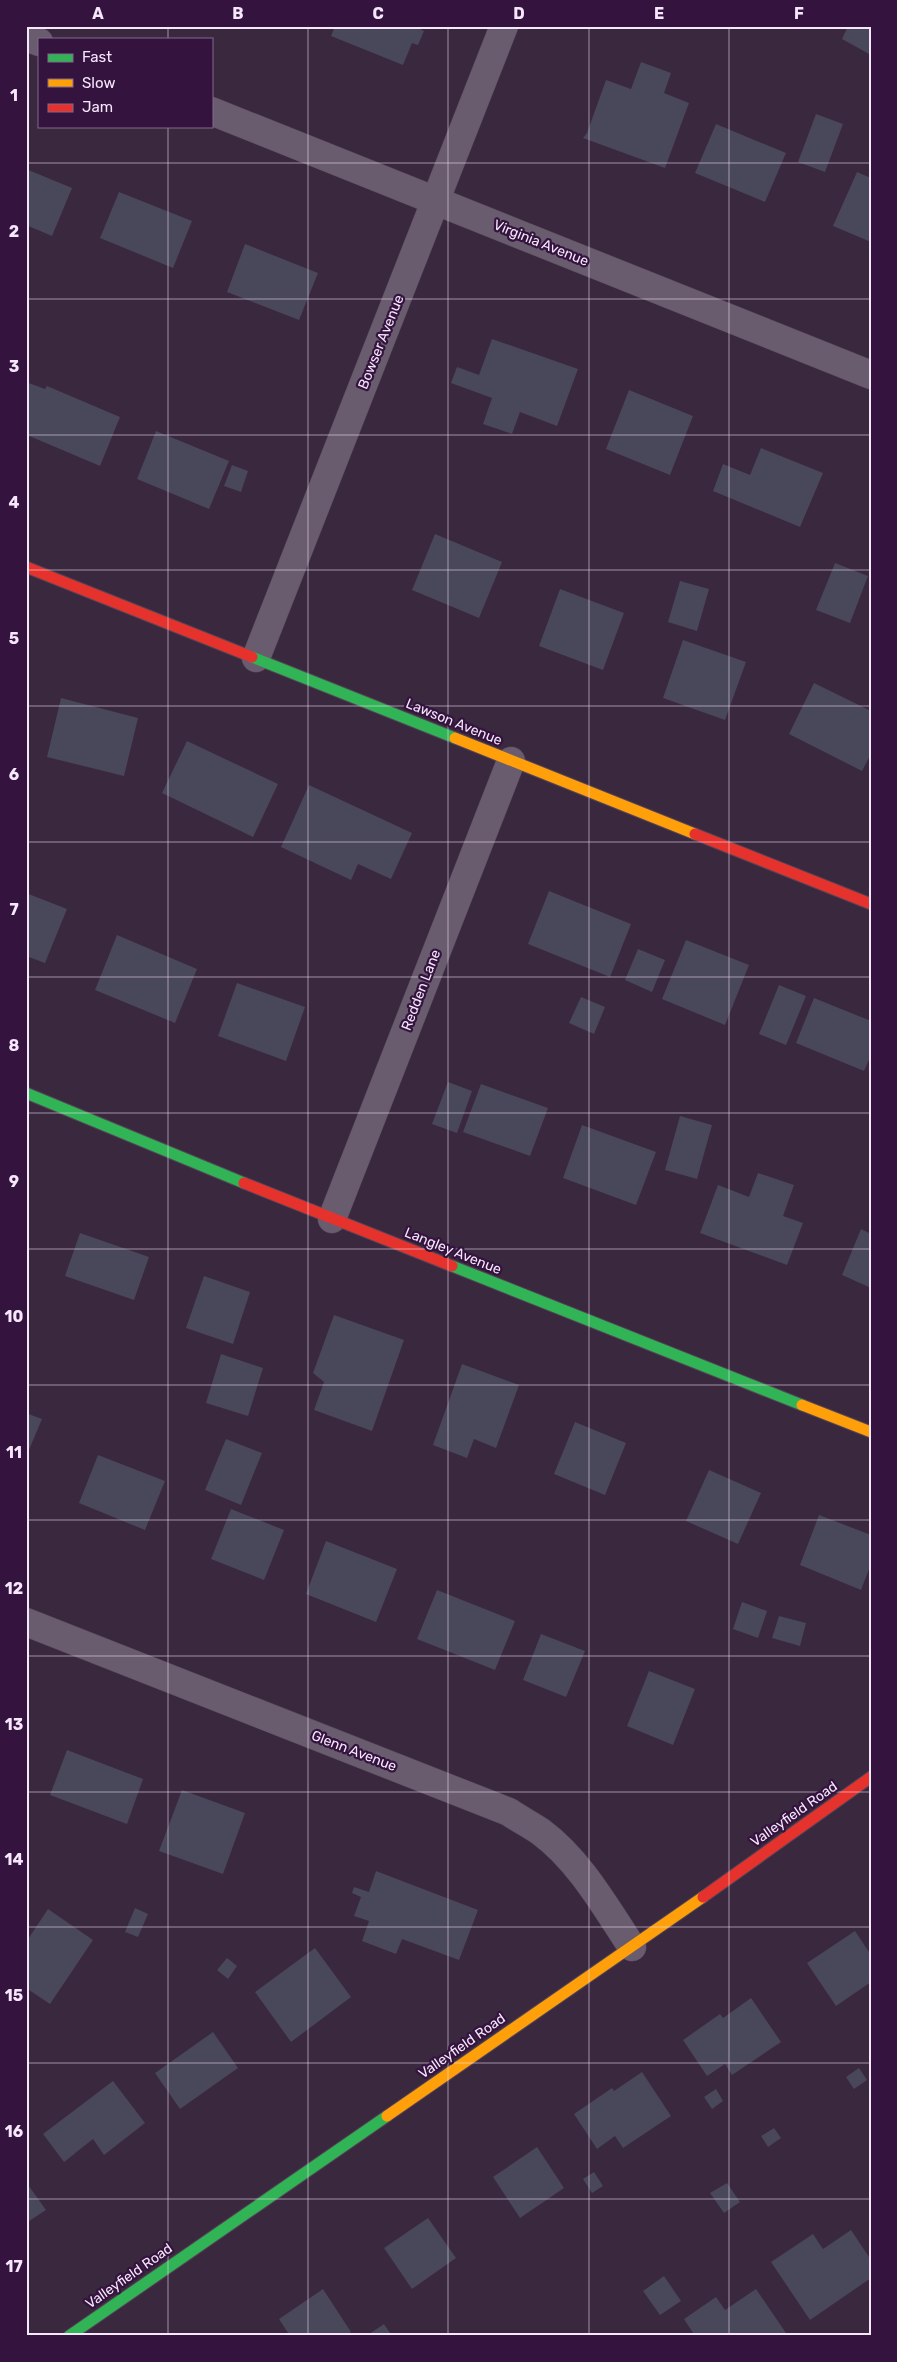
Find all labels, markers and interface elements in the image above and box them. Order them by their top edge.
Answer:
text: A [92,4,104,23]
text: B [232,4,244,23]
text: C [372,4,384,23]
text: D [513,4,525,23]
text: E [654,4,664,23]
text: F [794,4,804,23]
legend [38,38,212,128]
text: Fast [82,48,112,66]
text: Slow [82,74,115,92]
text: 1 [10,86,18,105]
text: Jam [82,98,113,116]
street label: Virginia Avenue [491,216,591,270]
text: 2 [9,222,19,241]
street label: Bowser Avenue [354,292,408,392]
text: 3 [9,357,19,376]
text: 4 [9,493,20,512]
text: 5 [9,629,19,648]
street label: Lawson Avenue [403,695,505,749]
text: 6 [9,765,19,784]
text: 7 [9,900,19,919]
street label: Redden Lane [398,947,444,1033]
text: 8 [9,1036,20,1055]
text: 9 [9,1172,19,1191]
street label: Langley Avenue [402,1224,504,1278]
text: 10 [5,1307,24,1326]
text: 11 [6,1443,22,1462]
text: 12 [5,1579,23,1598]
text: 13 [5,1715,23,1734]
street label: Glenn Avenue [309,1727,399,1775]
street label: Valleyfield Road [747,1778,841,1850]
text: 14 [5,1850,24,1869]
text: 15 [5,1986,23,2005]
street label: Valleyfield Road [415,2010,509,2082]
text: 16 [5,2122,23,2141]
street label: Valleyfield Road [82,2240,176,2312]
text: 17 [5,2257,23,2276]

